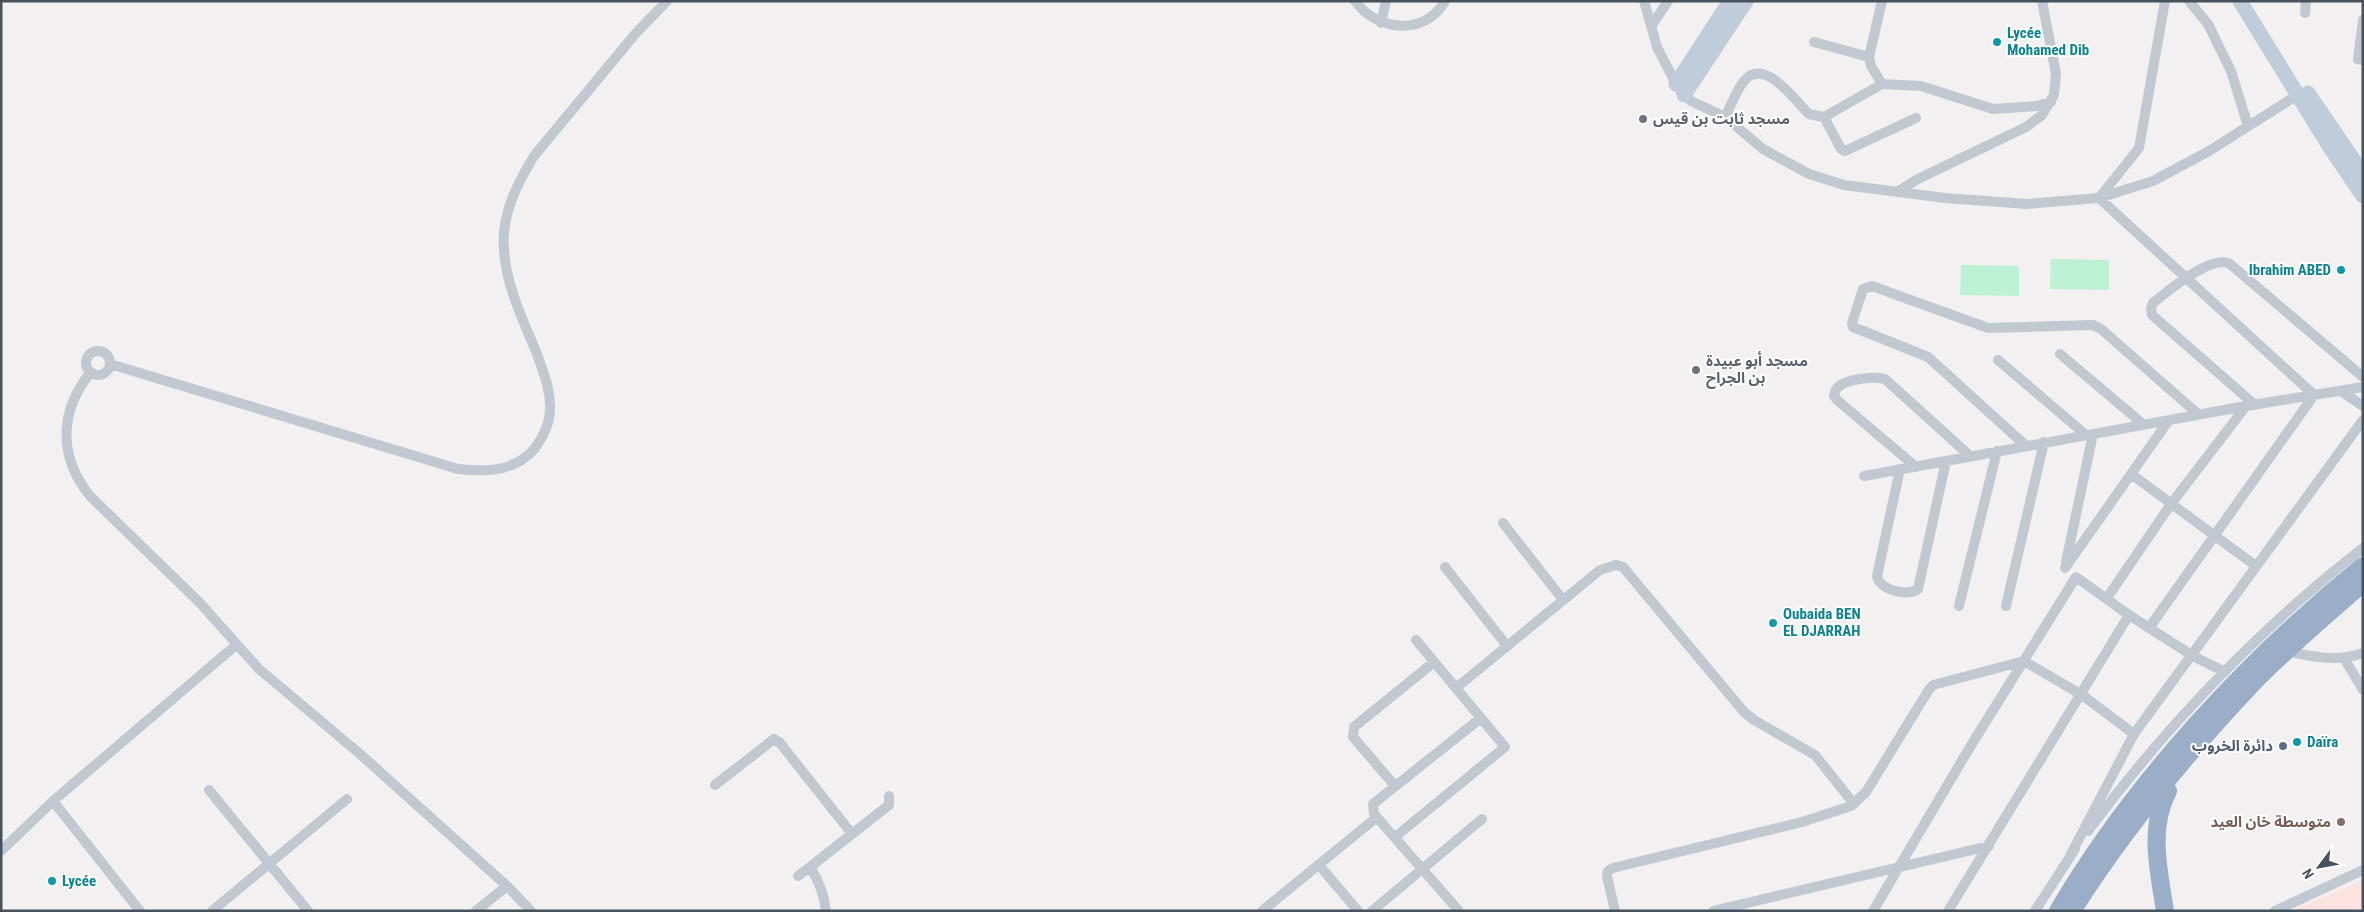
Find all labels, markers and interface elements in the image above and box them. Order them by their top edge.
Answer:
place label: Lycée Mohamed Dib [2007,24,2089,59]
marker: Lycée Mohamed Dib [1991,36,2003,48]
place label: مسجد ثابت بن قيس [1653,110,1790,128]
marker: مسجد ثابت بن قيس [1637,113,1649,125]
place label: Ibrahim ABED [2249,261,2331,279]
marker: Ibrahim ABED [2335,264,2347,276]
place label: مسجد أبو عبيدة بن الجراح [1706,351,1808,389]
marker: مسجد أبو عبيدة بن الجراح [1690,364,1702,376]
place label: Oubaida BEN EL DJARRAH [1783,605,1861,640]
marker: Oubaida BEN EL DJARRAH [1767,617,1779,629]
place label: Daïra [2307,733,2338,751]
marker: Daïra [2291,736,2303,748]
place label: دائرة الخروب [2192,737,2273,755]
marker: دائرة الخروب [2277,740,2289,752]
place label: متوسطة خان العيد [2210,813,2331,831]
marker: متوسطة خان العيد [2335,816,2347,828]
north arrow [2294,842,2344,892]
text: N [2299,866,2317,882]
place label: Lycée [62,872,96,890]
marker: Lycée [46,875,58,887]

